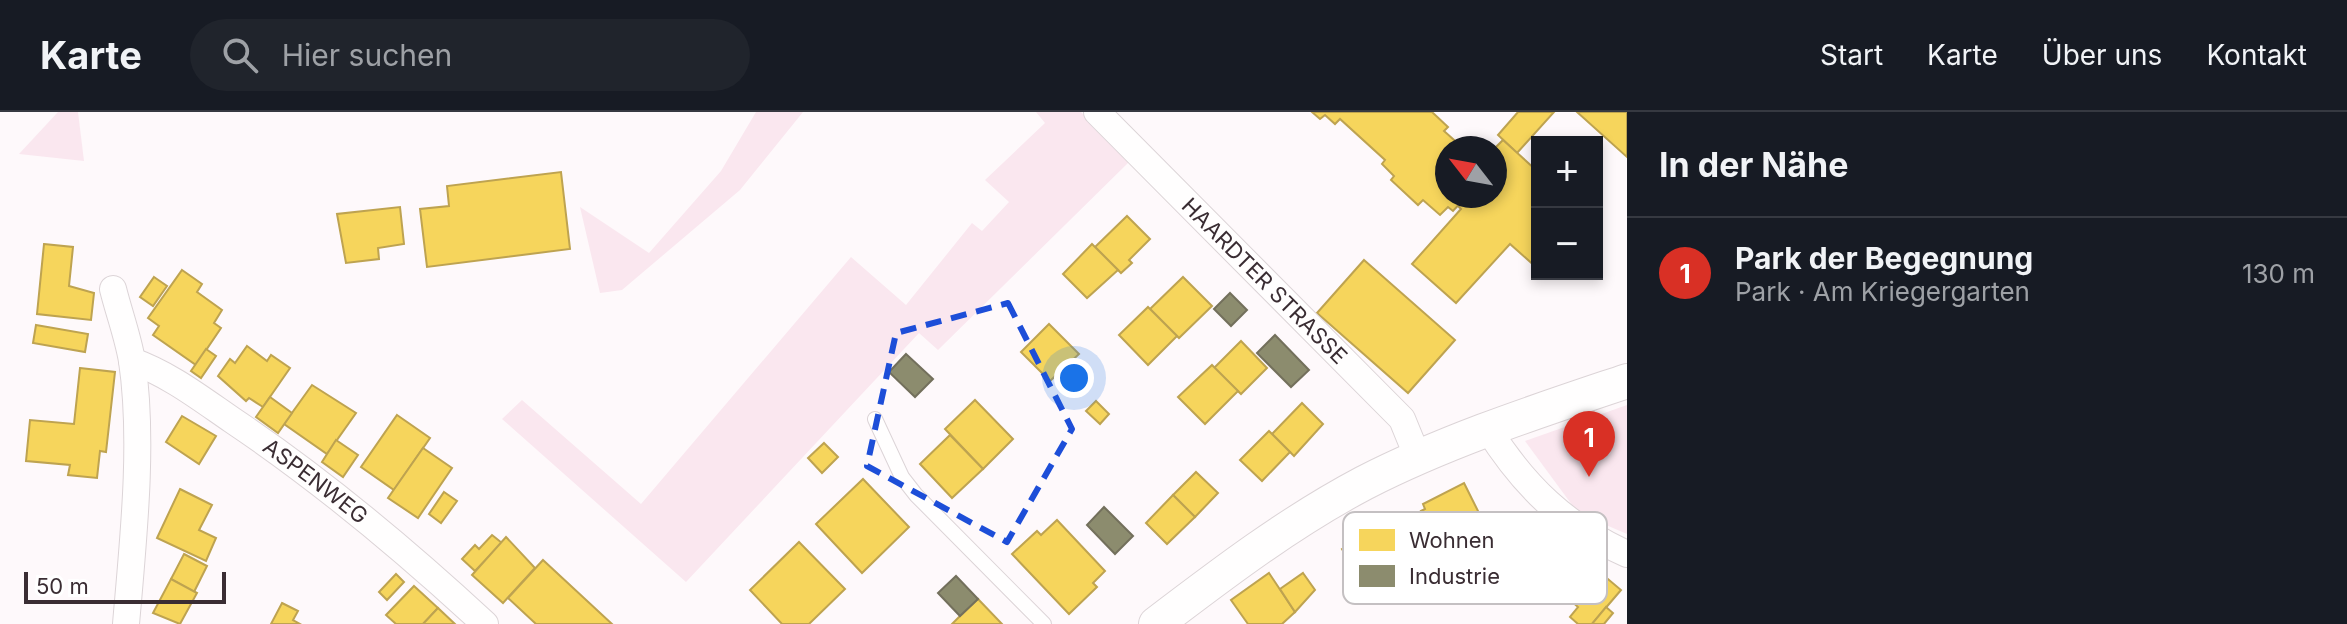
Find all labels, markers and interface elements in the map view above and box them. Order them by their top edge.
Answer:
search box [190,19,750,91]
text: Karte [40,32,142,78]
icon: search [218,33,262,77]
text: Hier suchen [282,37,452,73]
text: Start [1820,38,1883,72]
text: Karte [1927,38,1998,72]
text: Über uns [2042,38,2162,72]
text: Kontakt [2206,38,2307,72]
north arrow [1435,136,1507,208]
map controls [1531,136,1603,280]
button: + [1531,136,1603,208]
text: In der Nähe [1659,144,1848,185]
street label: HAARDTER STRASSE [1177,192,1353,369]
button: − [1531,208,1603,280]
text: Park der Begegnung [1735,240,2033,276]
text: 1 [1679,258,1691,289]
text: 130 m [2242,258,2315,289]
text: Park · Am Kriegergarten [1735,276,2030,307]
your location [1054,358,1094,398]
pin: 1 [1563,411,1615,477]
street label: ASPENWEG [258,433,373,529]
legend [1343,512,1607,604]
text: Wohnen [1409,527,1495,553]
text: Industrie [1409,563,1500,589]
scale bar [24,568,226,604]
text: 50 m [36,573,89,599]

